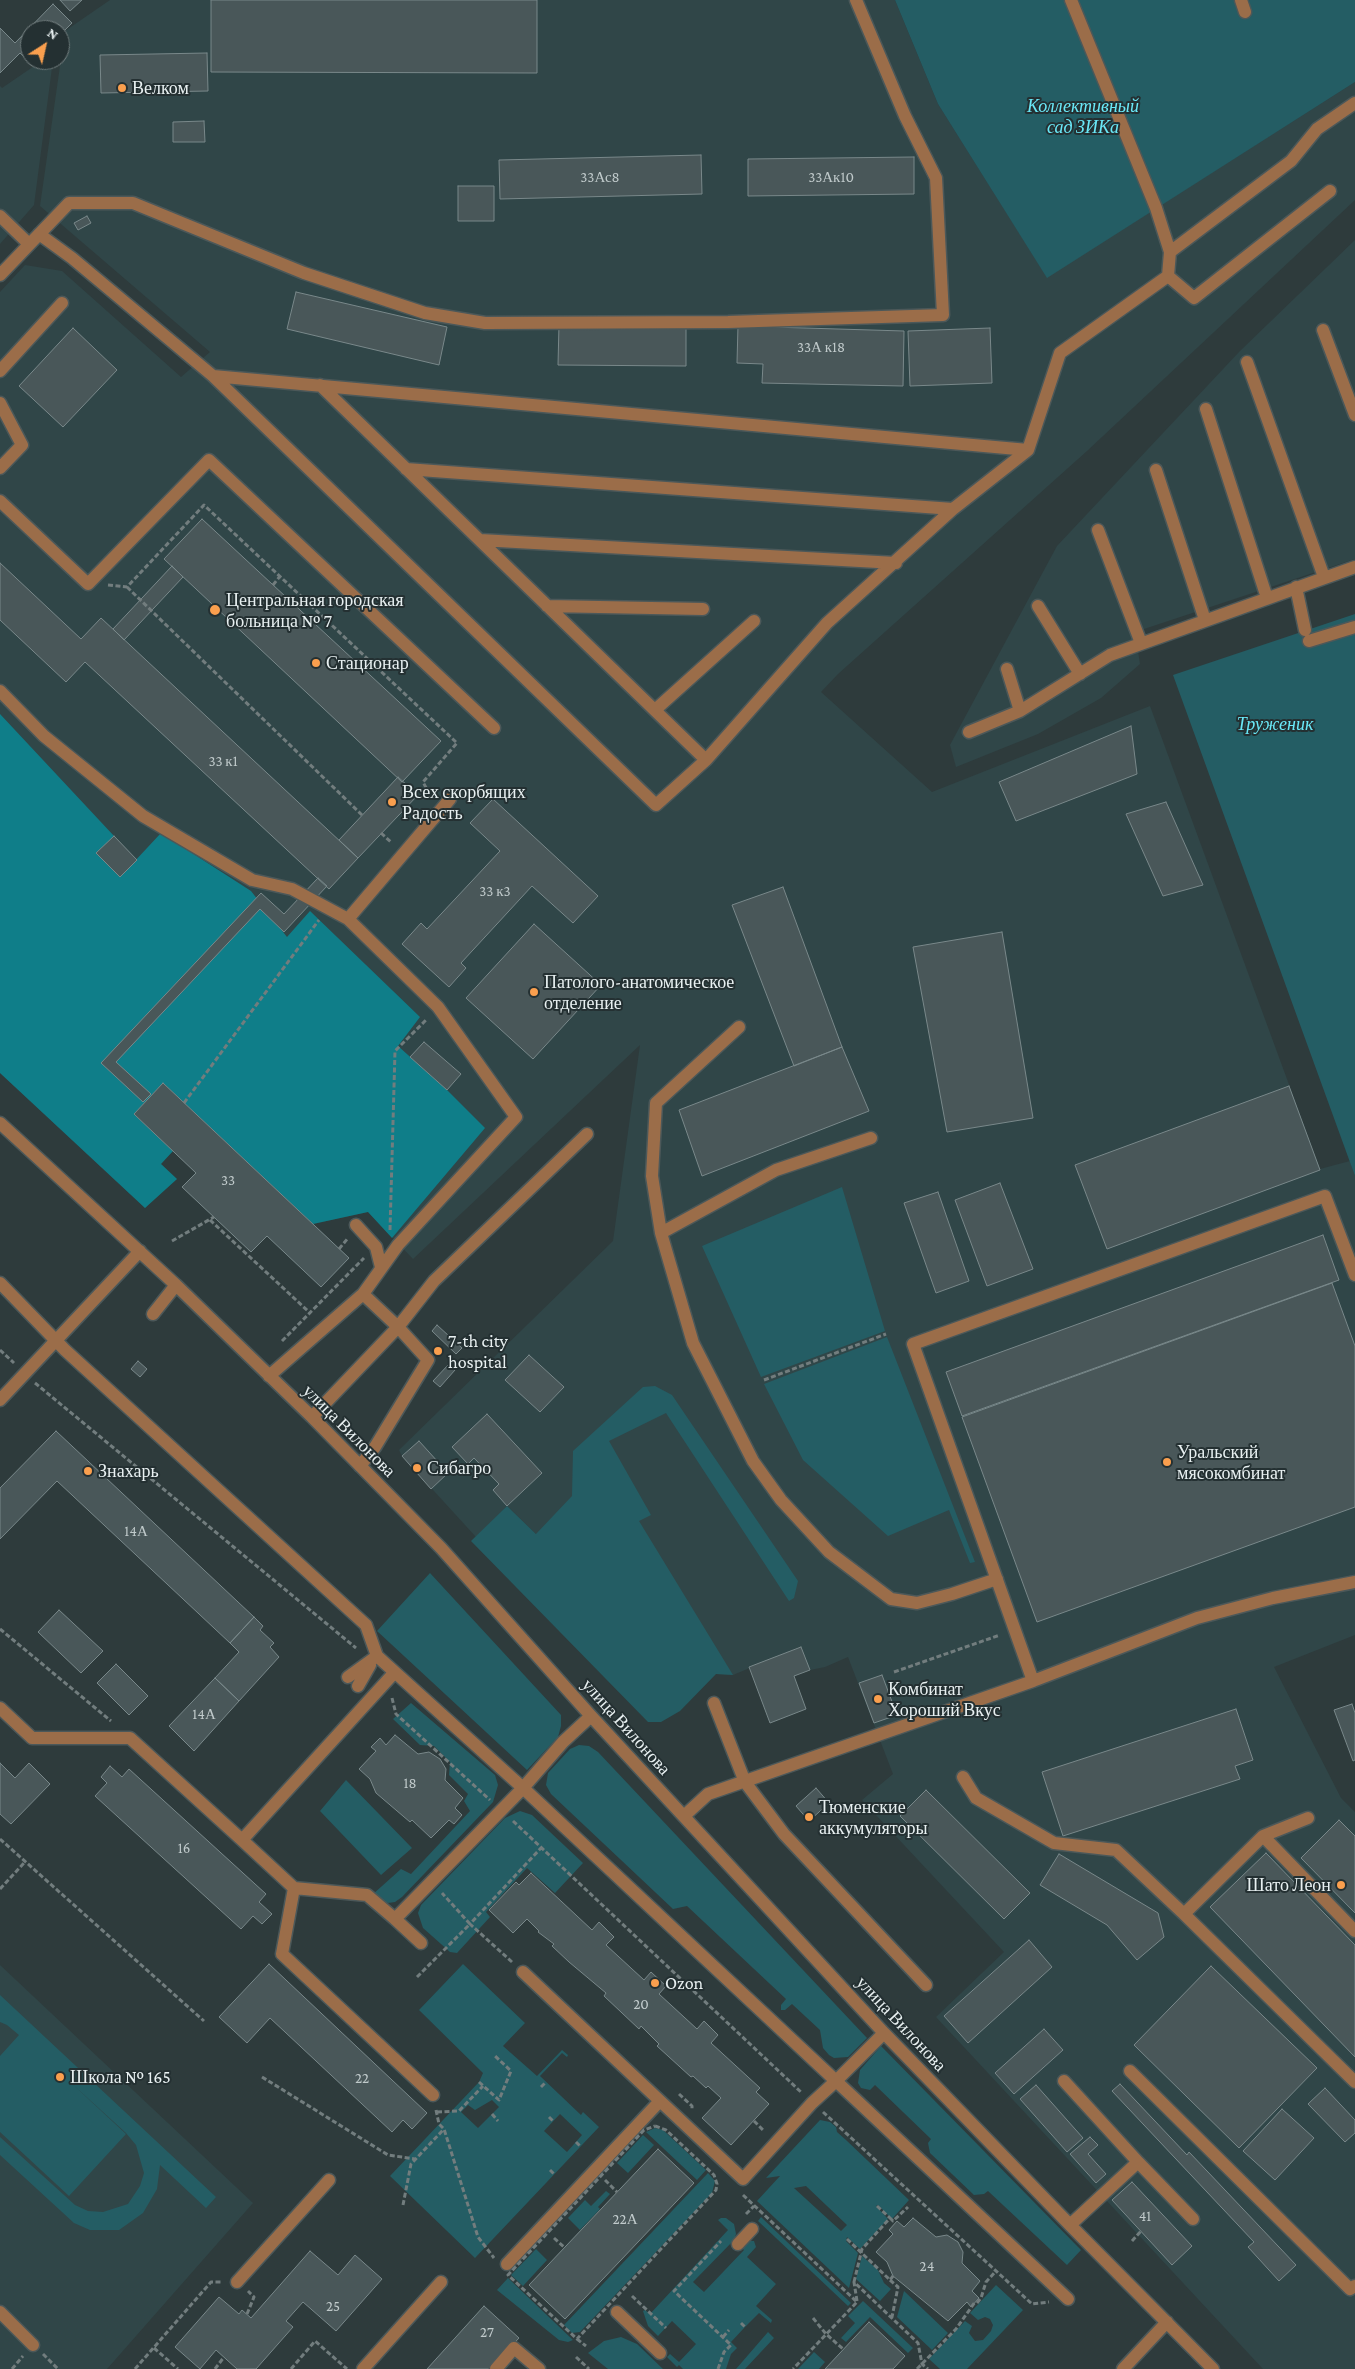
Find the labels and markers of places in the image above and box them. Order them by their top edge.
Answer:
place label: Велком [132,77,189,99]
marker: Велком [116,82,128,94]
place label: Центральная городская больница № 7 [226,589,404,632]
marker: Центральная городская больница № 7 [208,603,222,617]
place label: Стационар [326,652,409,674]
marker: Стационар [310,657,322,669]
place label: Всех скорбящих Радость [402,781,526,824]
marker: Всех скорбящих Радость [386,796,398,808]
place label: Патолого-анатомическое отделение [544,971,734,1014]
marker: Патолого-анатомическое отделение [528,986,540,998]
place label: 7-th city hospital [448,1330,508,1372]
marker: 7-th city hospital [432,1345,444,1357]
place label: Уральский мясокомбинат [1177,1441,1285,1484]
marker: Уральский мясокомбинат [1161,1456,1173,1468]
place label: Сибагро [427,1457,491,1479]
place label: Знахарь [98,1460,159,1482]
marker: Сибагро [411,1462,423,1474]
marker: Знахарь [82,1465,94,1477]
place label: Комбинат Хороший Вкус [888,1678,1001,1720]
marker: Комбинат Хороший Вкус [872,1693,884,1705]
place label: Тюменские аккумуляторы [819,1796,928,1838]
marker: Тюменские аккумуляторы [803,1811,815,1823]
place label: Шато Леон [1247,1874,1331,1896]
marker: Шато Леон [1335,1879,1347,1891]
place label: Ozon [665,1972,703,1994]
marker: Ozon [649,1977,661,1989]
place label: Школа № 165 [70,2066,171,2088]
marker: Школа № 165 [54,2071,66,2083]

